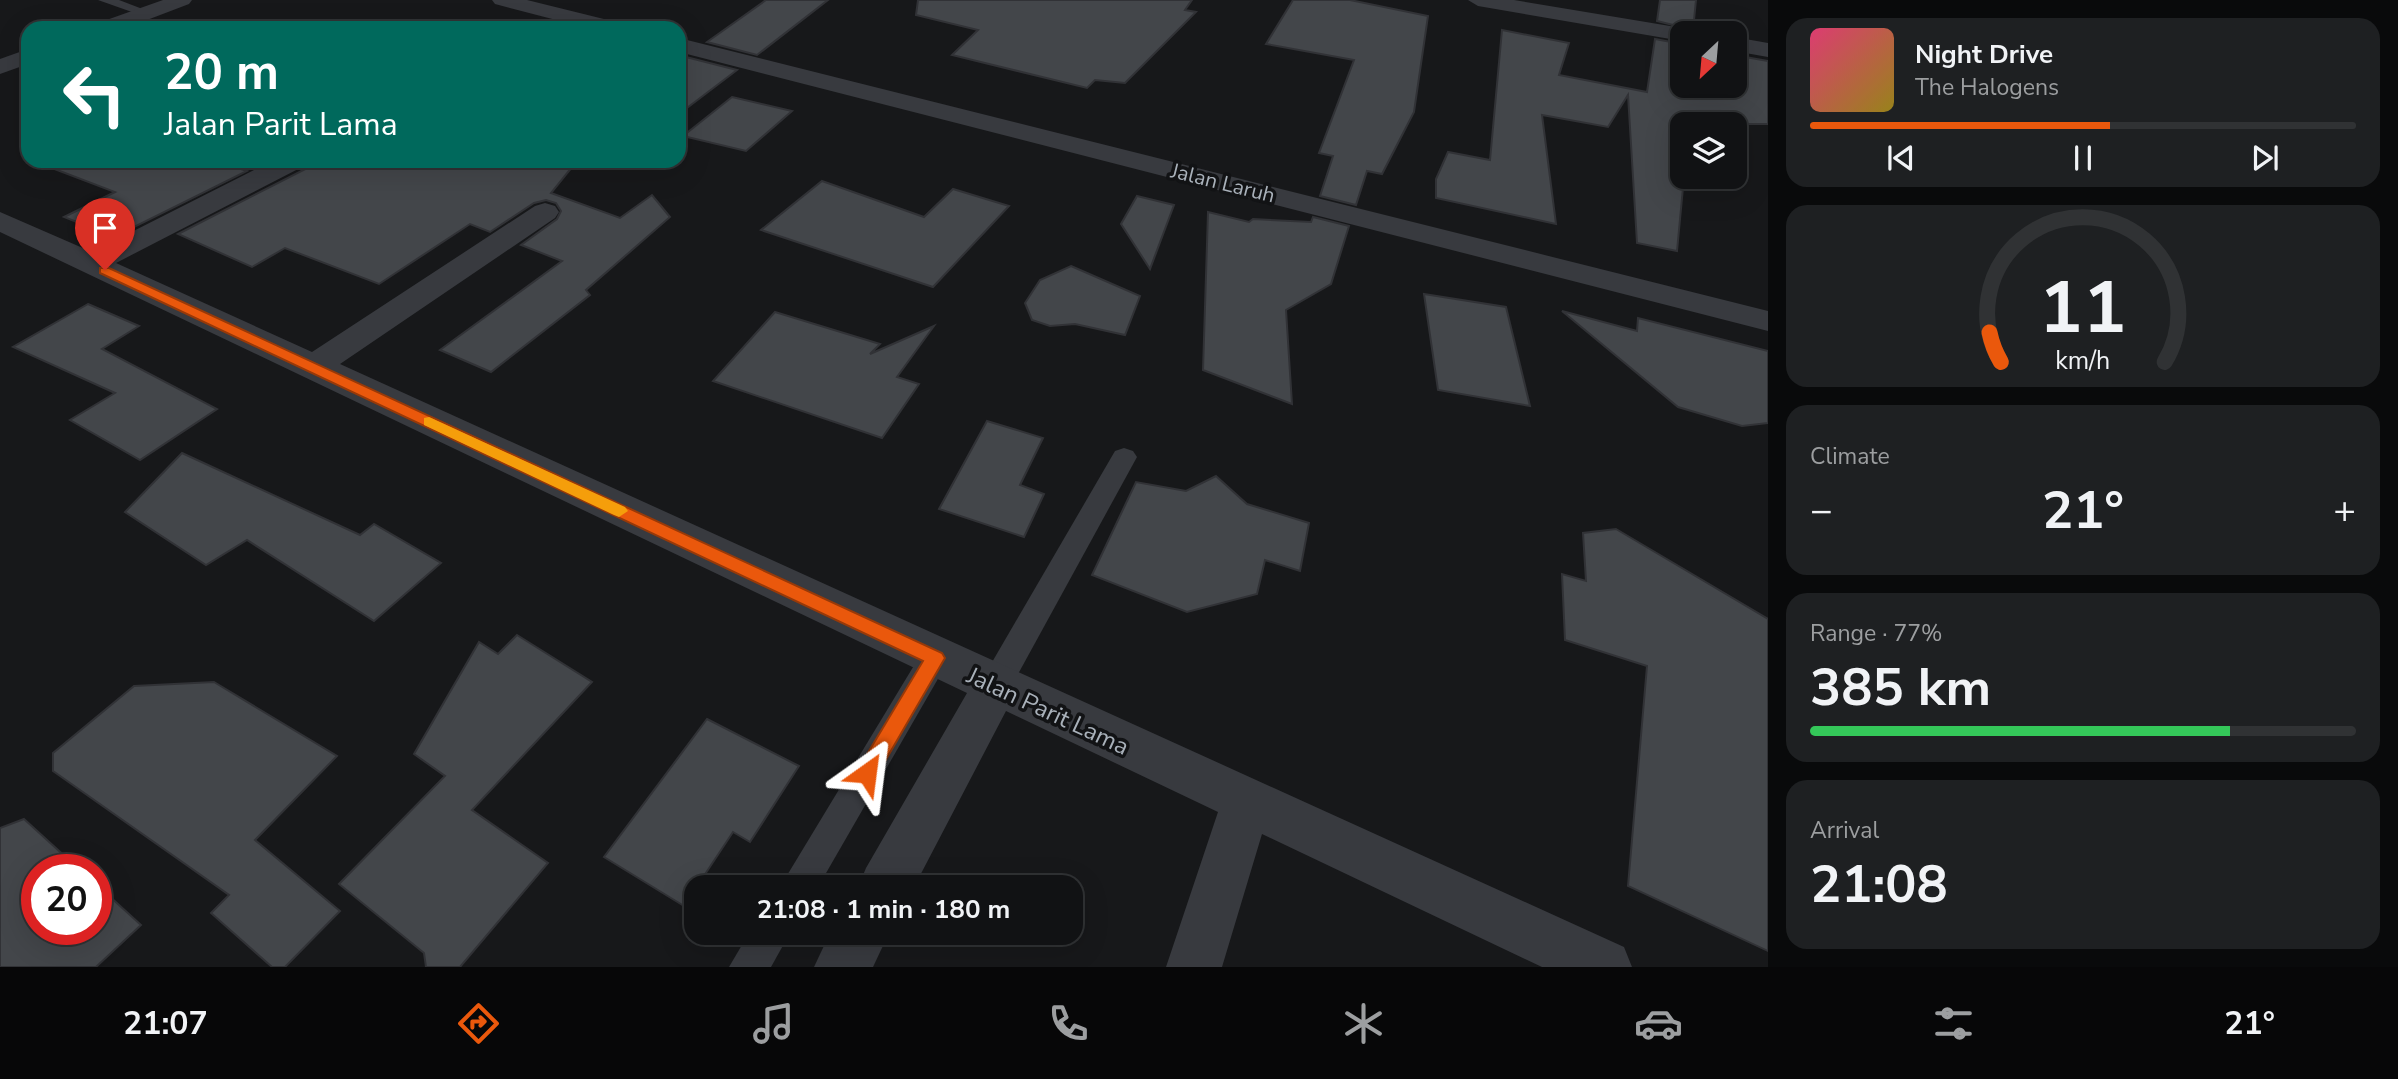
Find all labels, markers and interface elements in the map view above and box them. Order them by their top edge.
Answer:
north arrow [1670,21,1746,98]
map controls [1670,21,1747,189]
text: Night Drive [1915,37,2053,72]
text: 20 m [164,39,279,106]
icon: left [49,49,140,140]
text: The Halogens [1915,72,2059,103]
text: Jalan Parit Lama [164,103,398,146]
button: layers [1670,112,1747,189]
icon: previous [1882,139,1920,177]
icon: pause [2064,139,2102,177]
icon: next [2246,139,2284,177]
street label: Jalan Laruh [1167,156,1278,209]
pin [75,198,135,270]
icon: arrive [86,209,124,247]
text: 11 [2039,259,2127,359]
text: km/h [2055,344,2111,378]
text: Climate [1810,441,1890,472]
text: 21° [2042,475,2124,546]
text: − [1810,485,1833,536]
text: + [2333,485,2356,536]
text: Range · 77% [1810,618,1942,649]
text: 385 km [1810,652,1991,723]
street label: Jalan Parit Lama [961,659,1134,763]
position arrow [830,736,904,810]
text: Arrival [1810,815,1879,846]
text: 21:08 [1810,849,1948,920]
speed limit sign: 20 [21,854,112,945]
text: 21:08 · 1 min · 180 m [757,892,1010,927]
icon: directions [454,999,503,1048]
icon: music [749,999,798,1048]
icon: phone [1044,999,1093,1048]
icon: climate [1339,999,1388,1048]
icon: car [1634,999,1683,1048]
icon: filters [1929,999,1978,1048]
text: 21:07 [123,1002,208,1045]
text: 21° [2224,1002,2275,1045]

